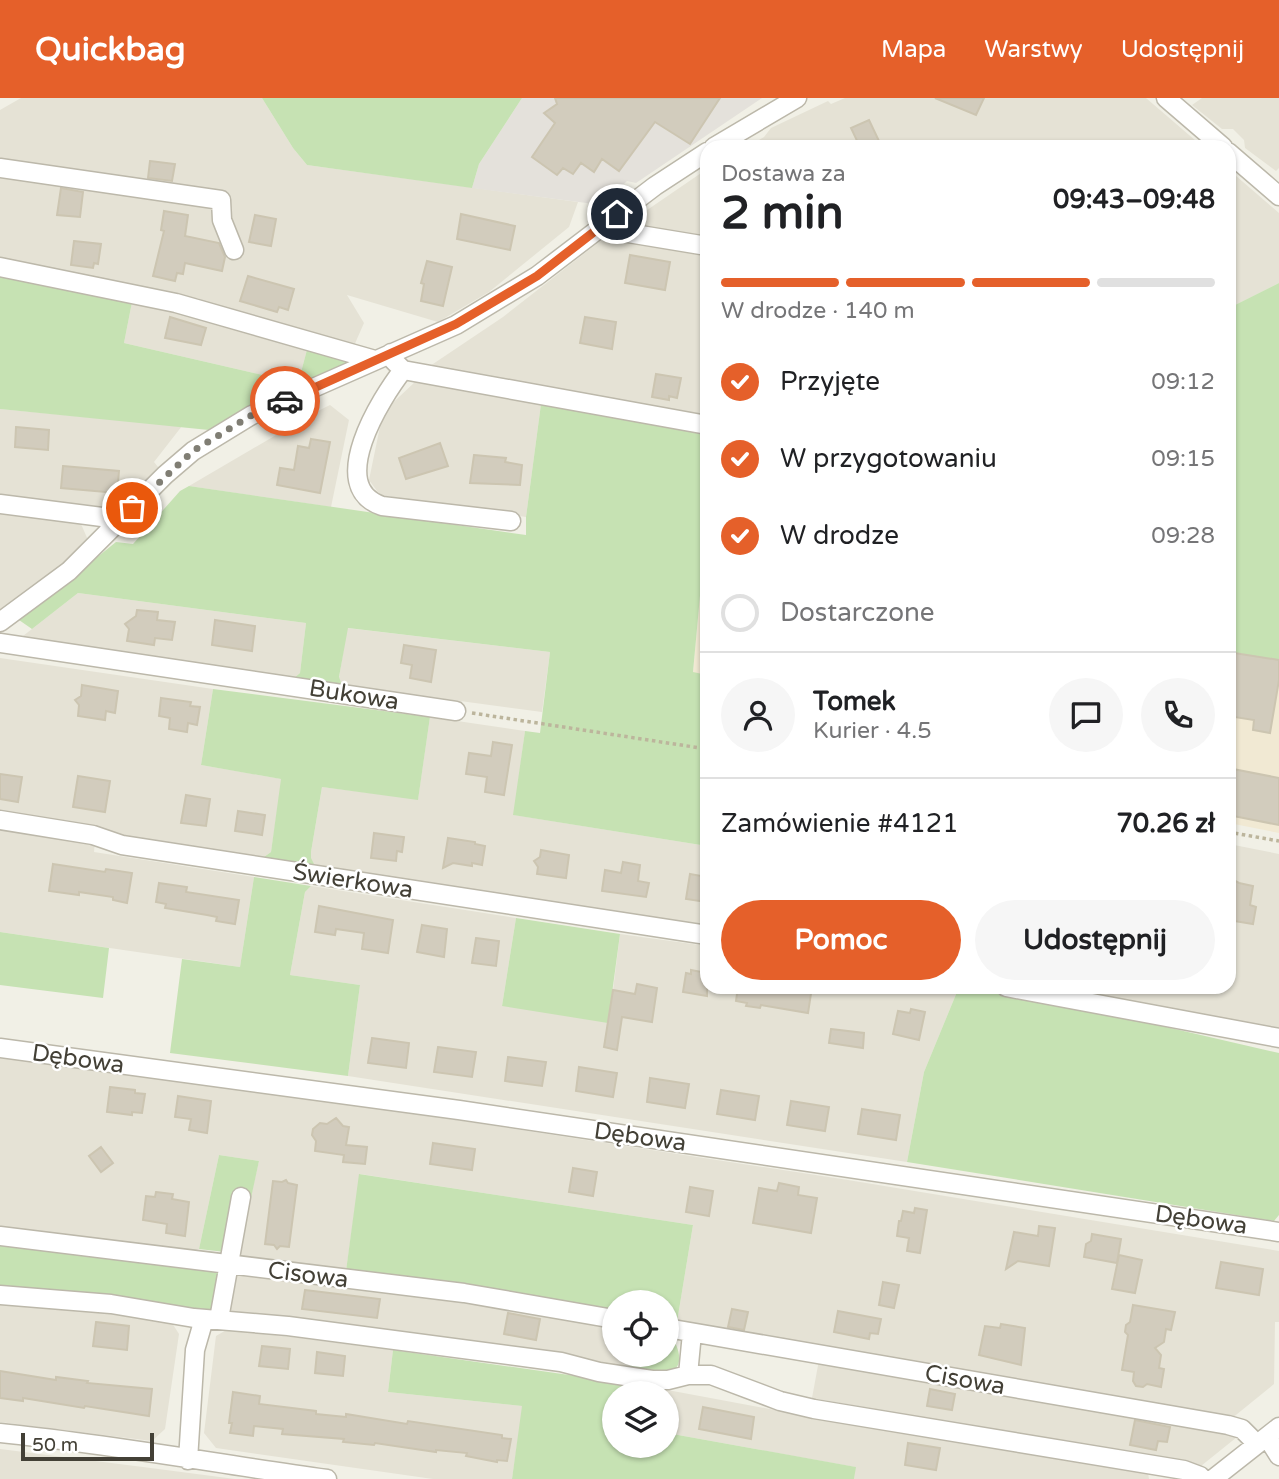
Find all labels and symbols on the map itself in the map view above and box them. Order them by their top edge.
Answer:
pin [587,184,647,244]
courier [250,366,320,436]
pin [102,478,162,538]
street label: Bukowa [307,674,401,716]
street label: Świerkowa [291,856,415,905]
street label: Dębowa [30,1038,126,1080]
street label: Dębowa [592,1116,688,1158]
street label: Dębowa [1153,1199,1249,1241]
street label: Cisowa [266,1256,350,1294]
street label: Cisowa [923,1359,1007,1401]
scale bar [21,1430,154,1462]

